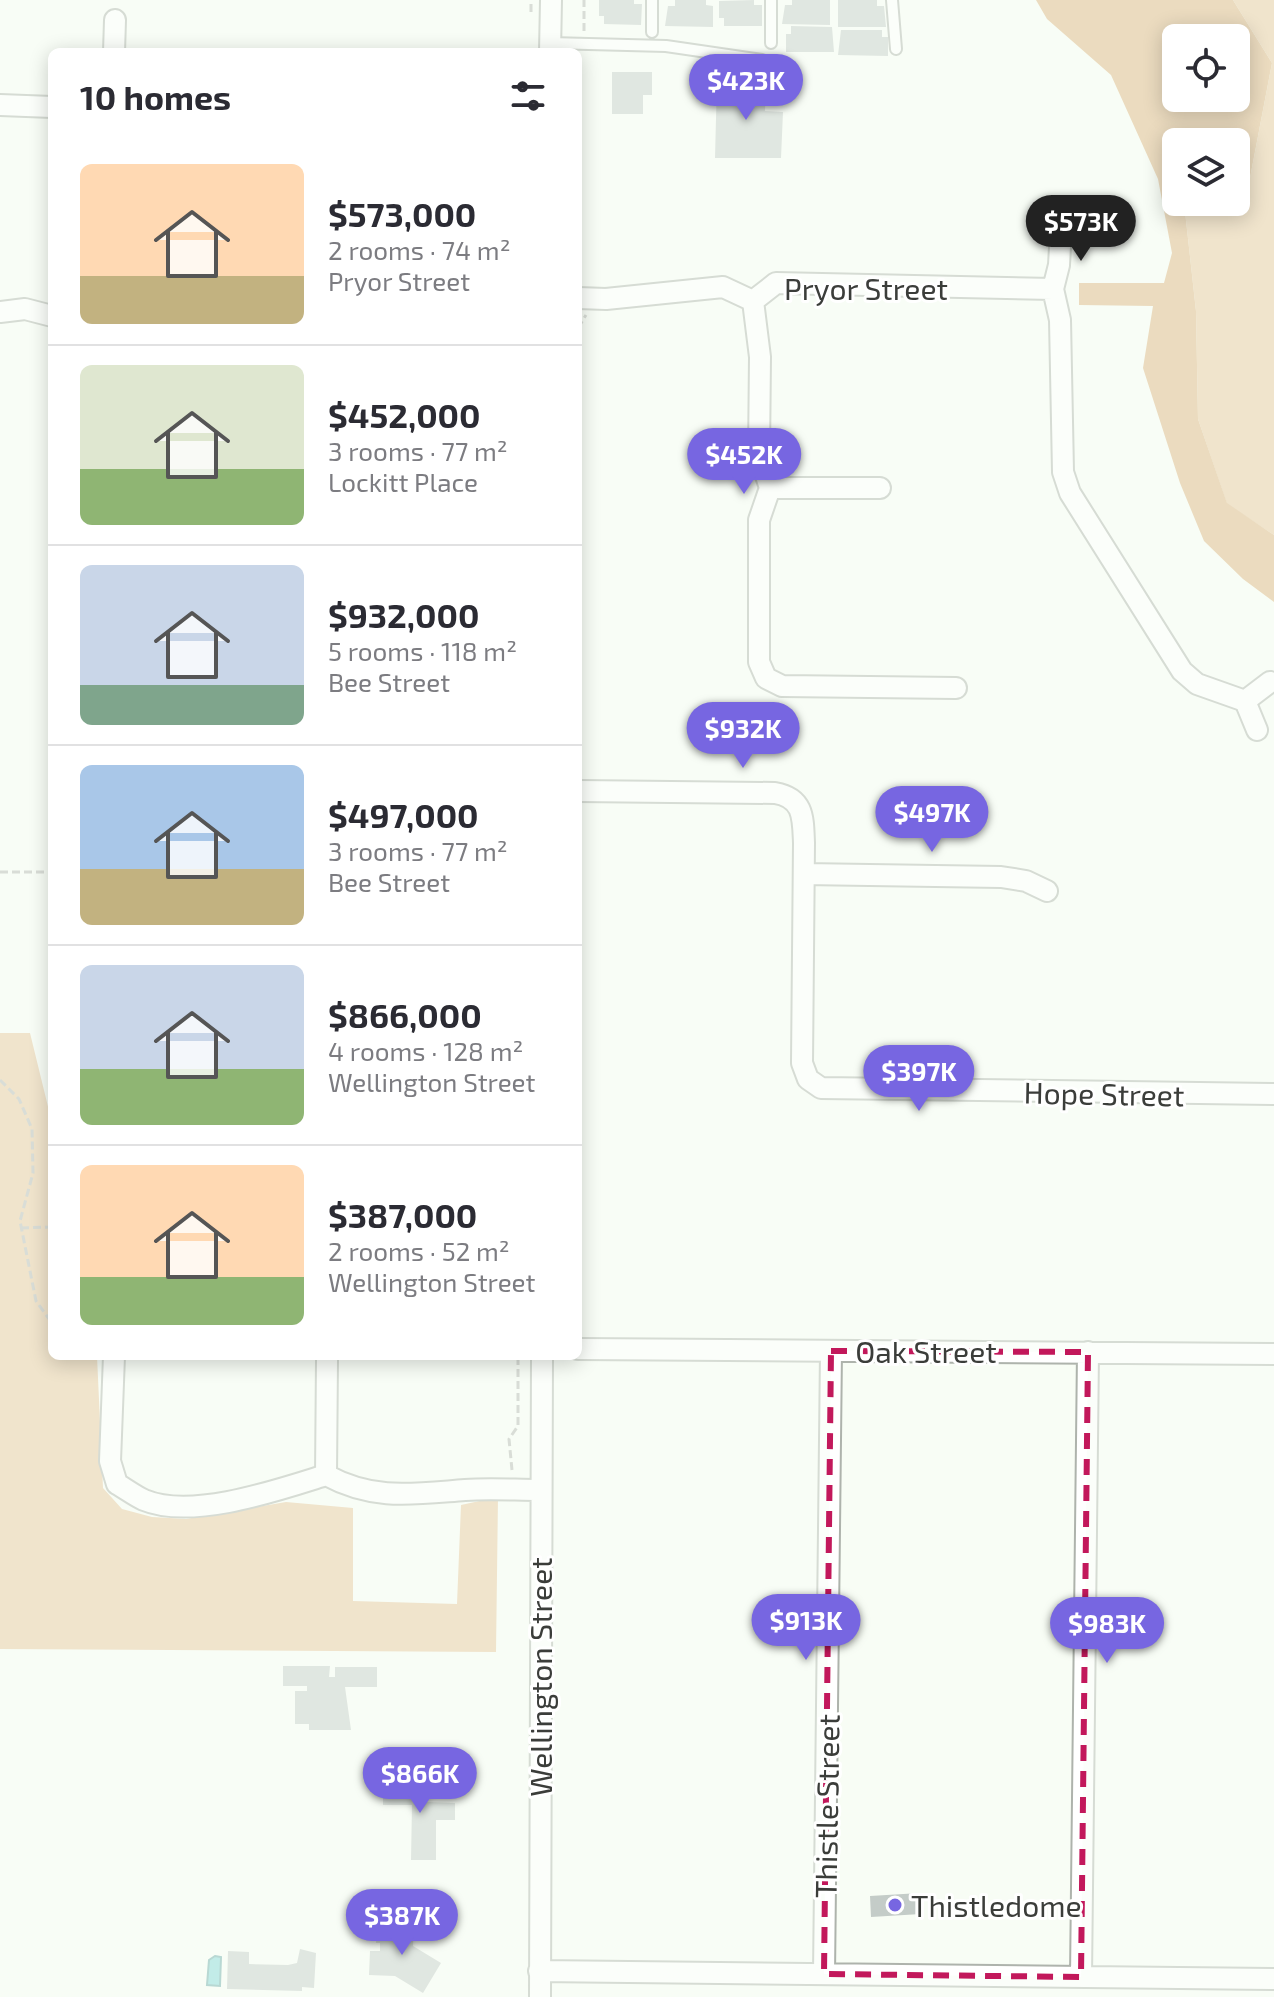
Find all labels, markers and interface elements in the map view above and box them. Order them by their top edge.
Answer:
map controls [1162,24,1250,216]
button: locate [1162,24,1250,112]
pin: $423K [690,54,802,122]
text: $423K [707,64,785,95]
icon: filters [506,74,550,118]
text: 10 homes [80,76,231,117]
button: layers [1162,128,1250,216]
text: $573,000 [328,193,476,234]
pin: $573K [1025,195,1137,263]
icon: home [144,196,240,292]
text: $573K [1044,205,1118,236]
text: 2 rooms · 74 m² [328,234,510,265]
text: Pryor Street [328,265,470,296]
street label: Pryor Street [784,270,948,306]
text: $452,000 [328,394,481,435]
icon: home [144,397,240,493]
pin: $452K [688,428,800,496]
text: 3 rooms · 77 m² [328,435,508,466]
text: $452K [705,438,783,469]
text: Lockitt Place [328,466,478,497]
text: $932,000 [328,594,479,635]
icon: home [144,597,240,693]
text: 5 rooms · 118 m² [328,635,517,666]
text: Bee Street [328,666,450,697]
pin: $932K [687,702,799,770]
text: $932K [705,712,781,743]
pin: $497K [876,786,988,854]
text: $497,000 [328,794,479,835]
text: $497K [893,796,971,827]
icon: home [144,797,240,893]
text: 3 rooms · 77 m² [328,835,508,866]
text: Bee Street [328,866,450,897]
text: $866,000 [328,994,482,1035]
icon: home [144,997,240,1093]
text: 4 rooms · 128 m² [328,1035,523,1066]
pin: $397K [863,1045,975,1113]
text: $397K [881,1055,957,1086]
text: Wellington Street [328,1066,535,1097]
street label: Hope Street [1023,1074,1185,1112]
text: $387,000 [328,1194,477,1235]
icon: home [144,1197,240,1293]
text: 2 rooms · 52 m² [328,1235,510,1266]
text: Wellington Street [328,1266,535,1297]
street label: Oak Street [855,1333,997,1369]
street label: Wellington Street [522,1557,558,1797]
pin: $913K [750,1594,862,1662]
pin: $983K [1051,1597,1163,1665]
text: $913K [770,1604,842,1635]
text: $983K [1068,1607,1146,1638]
street label: Thistle Street [806,1714,846,1898]
pin: $866K [364,1747,476,1815]
text: $866K [381,1757,459,1788]
place label: Thistledome [911,1887,1082,1923]
pin: $387K [346,1889,458,1957]
marker: Thistledome [886,1896,904,1914]
text: $387K [364,1899,440,1930]

